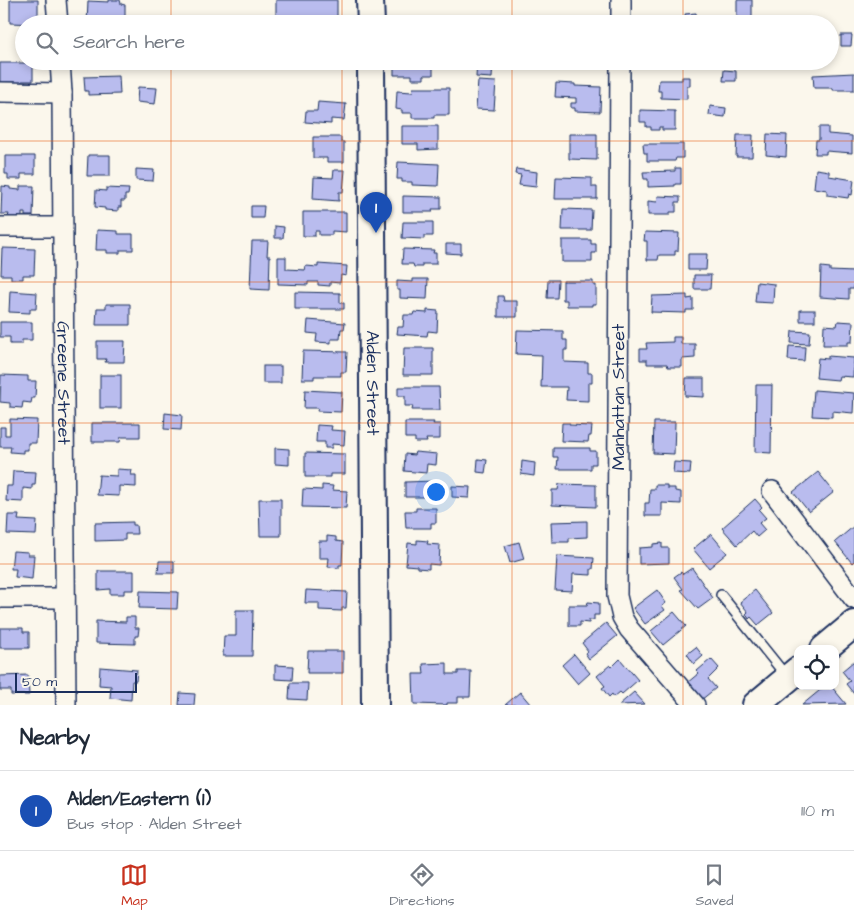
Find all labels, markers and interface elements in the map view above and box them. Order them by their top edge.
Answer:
search box [15,15,839,70]
icon: search [33,29,61,57]
text: Search here [73,29,185,56]
pin: 1 [360,192,392,233]
street label: Greene Street [50,321,76,445]
street label: Manhattan Street [606,323,631,470]
street label: Alden Street [360,330,385,436]
your location [423,479,449,505]
map controls [794,645,839,690]
button: locate [794,645,839,690]
scale bar [15,670,138,693]
text: 50 m [22,672,57,692]
text: Nearby [20,723,90,752]
text: Alden/Eastern (1) [67,786,211,813]
text: 1 [35,800,37,822]
text: 110 m [801,800,834,822]
text: Bus stop · Alden Street [67,813,242,835]
tab: Map [120,861,148,911]
tab: Directions [389,861,454,911]
tab: Saved [695,861,734,911]

